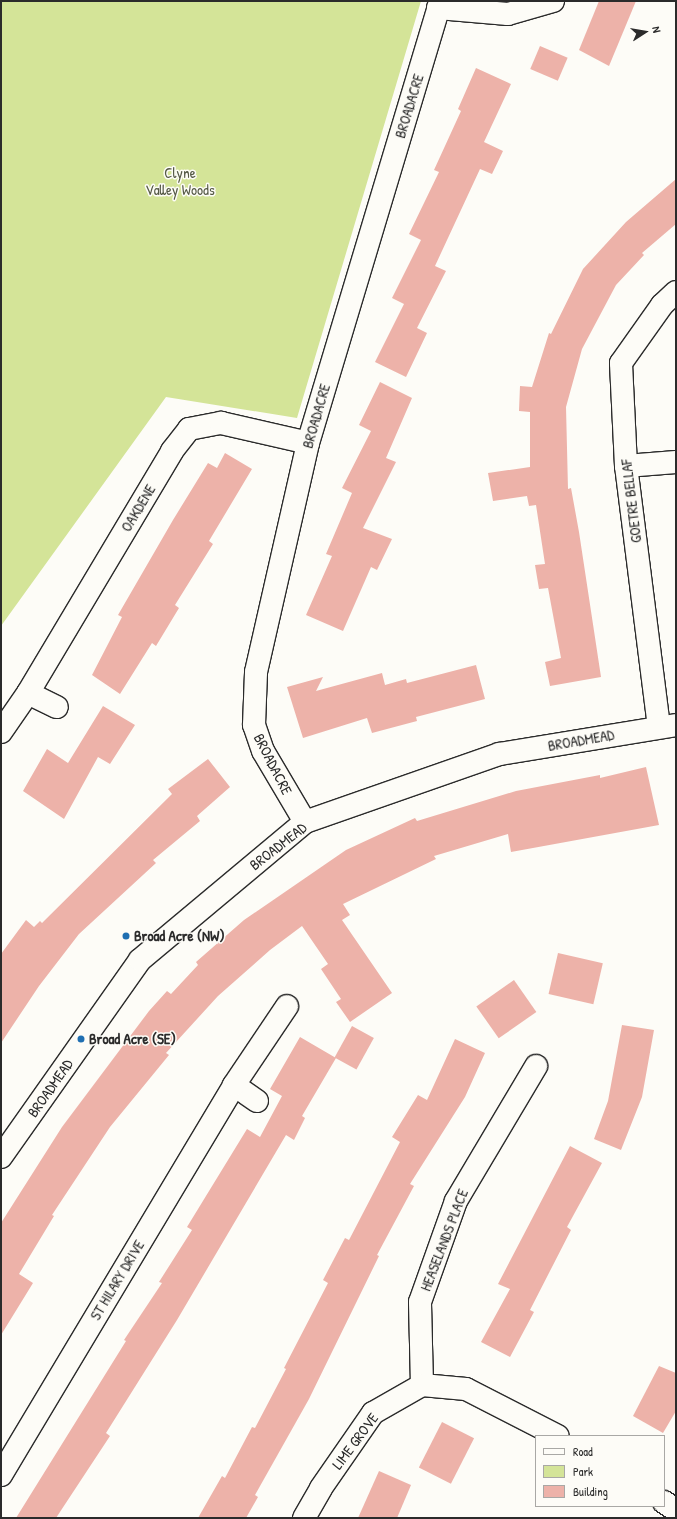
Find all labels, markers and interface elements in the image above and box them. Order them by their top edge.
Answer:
north arrow [625,12,665,52]
text: N [649,25,664,34]
street label: BROADACRE [391,72,427,140]
park label: Clyne Valley Woods [145,163,215,198]
street label: BROADACRE [298,382,334,450]
street label: GOETRE BELLAF [617,458,645,544]
street label: OAKDENE [117,481,159,535]
street label: BROADMEAD [546,725,616,755]
street label: BROADACRE [250,730,296,798]
street label: BROADMEAD [246,818,310,874]
place label: Broad Acre (NW) [134,927,225,945]
marker: Broad Acre (NW) [121,931,131,941]
place label: Broad Acre (SE) [89,1030,176,1048]
marker: Broad Acre (SE) [76,1034,86,1044]
street label: BROADMEAD [23,1055,77,1121]
street label: HEASELANDS PLACE [416,1186,472,1294]
street label: ST HILARY DRIVE [86,1237,148,1323]
street label: LIME GROVE [328,1409,382,1473]
legend [535,1435,665,1507]
text: Road [573,1443,593,1460]
text: Park [573,1463,593,1480]
text: Building [573,1483,608,1500]

